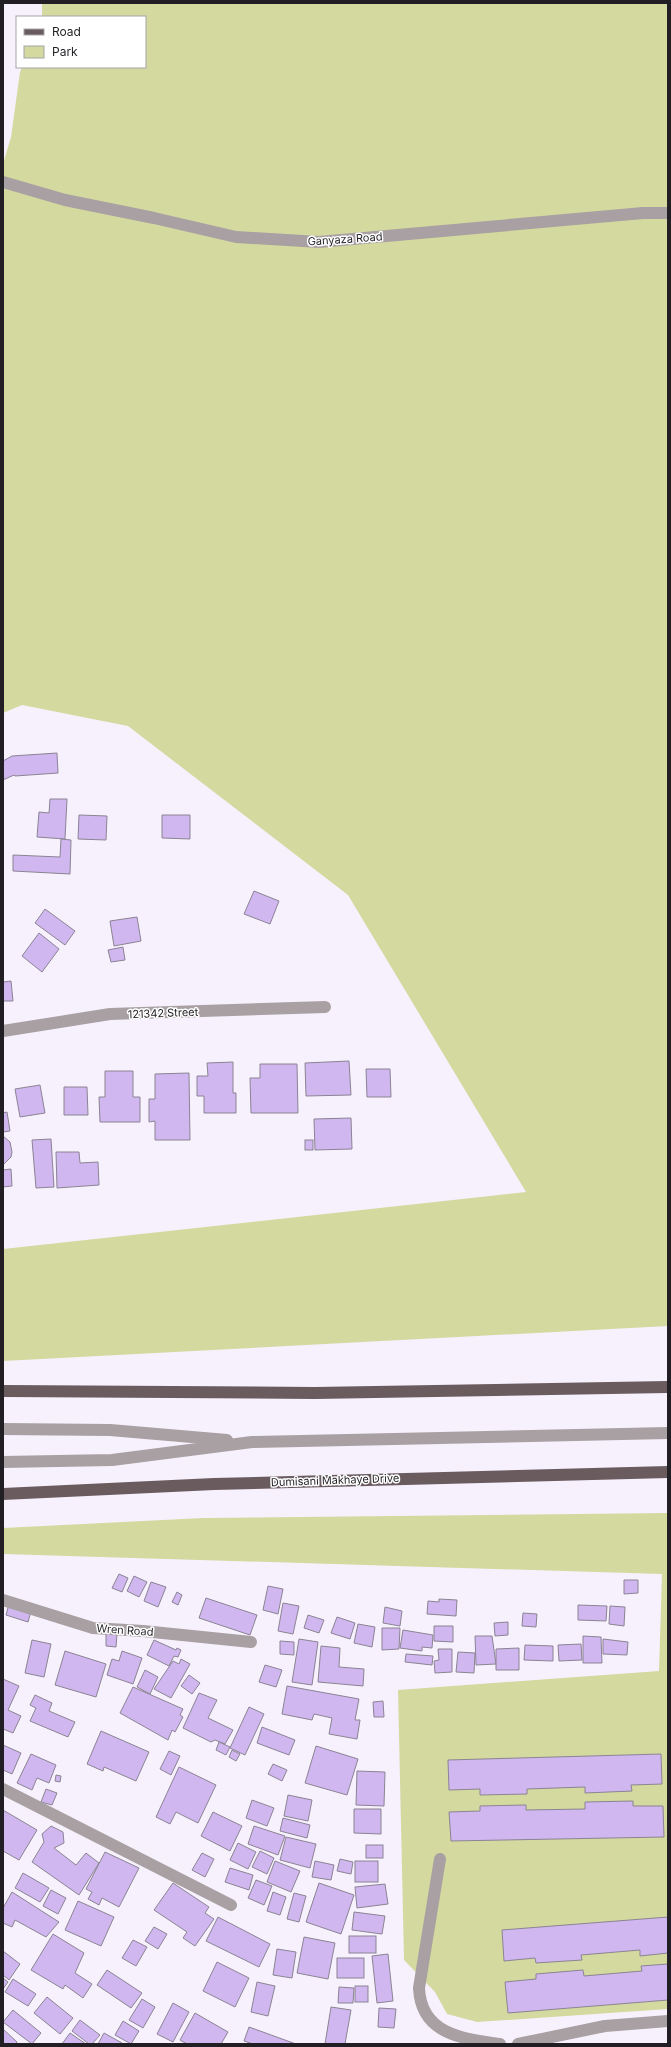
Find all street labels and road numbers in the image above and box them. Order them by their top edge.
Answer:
street label: Ganyaza Road [307,229,383,249]
street label: 121342 Street [128,1005,199,1021]
street label: Dumisani Makhaye Drive [271,1471,399,1489]
street label: Wren Road [96,1621,154,1639]

